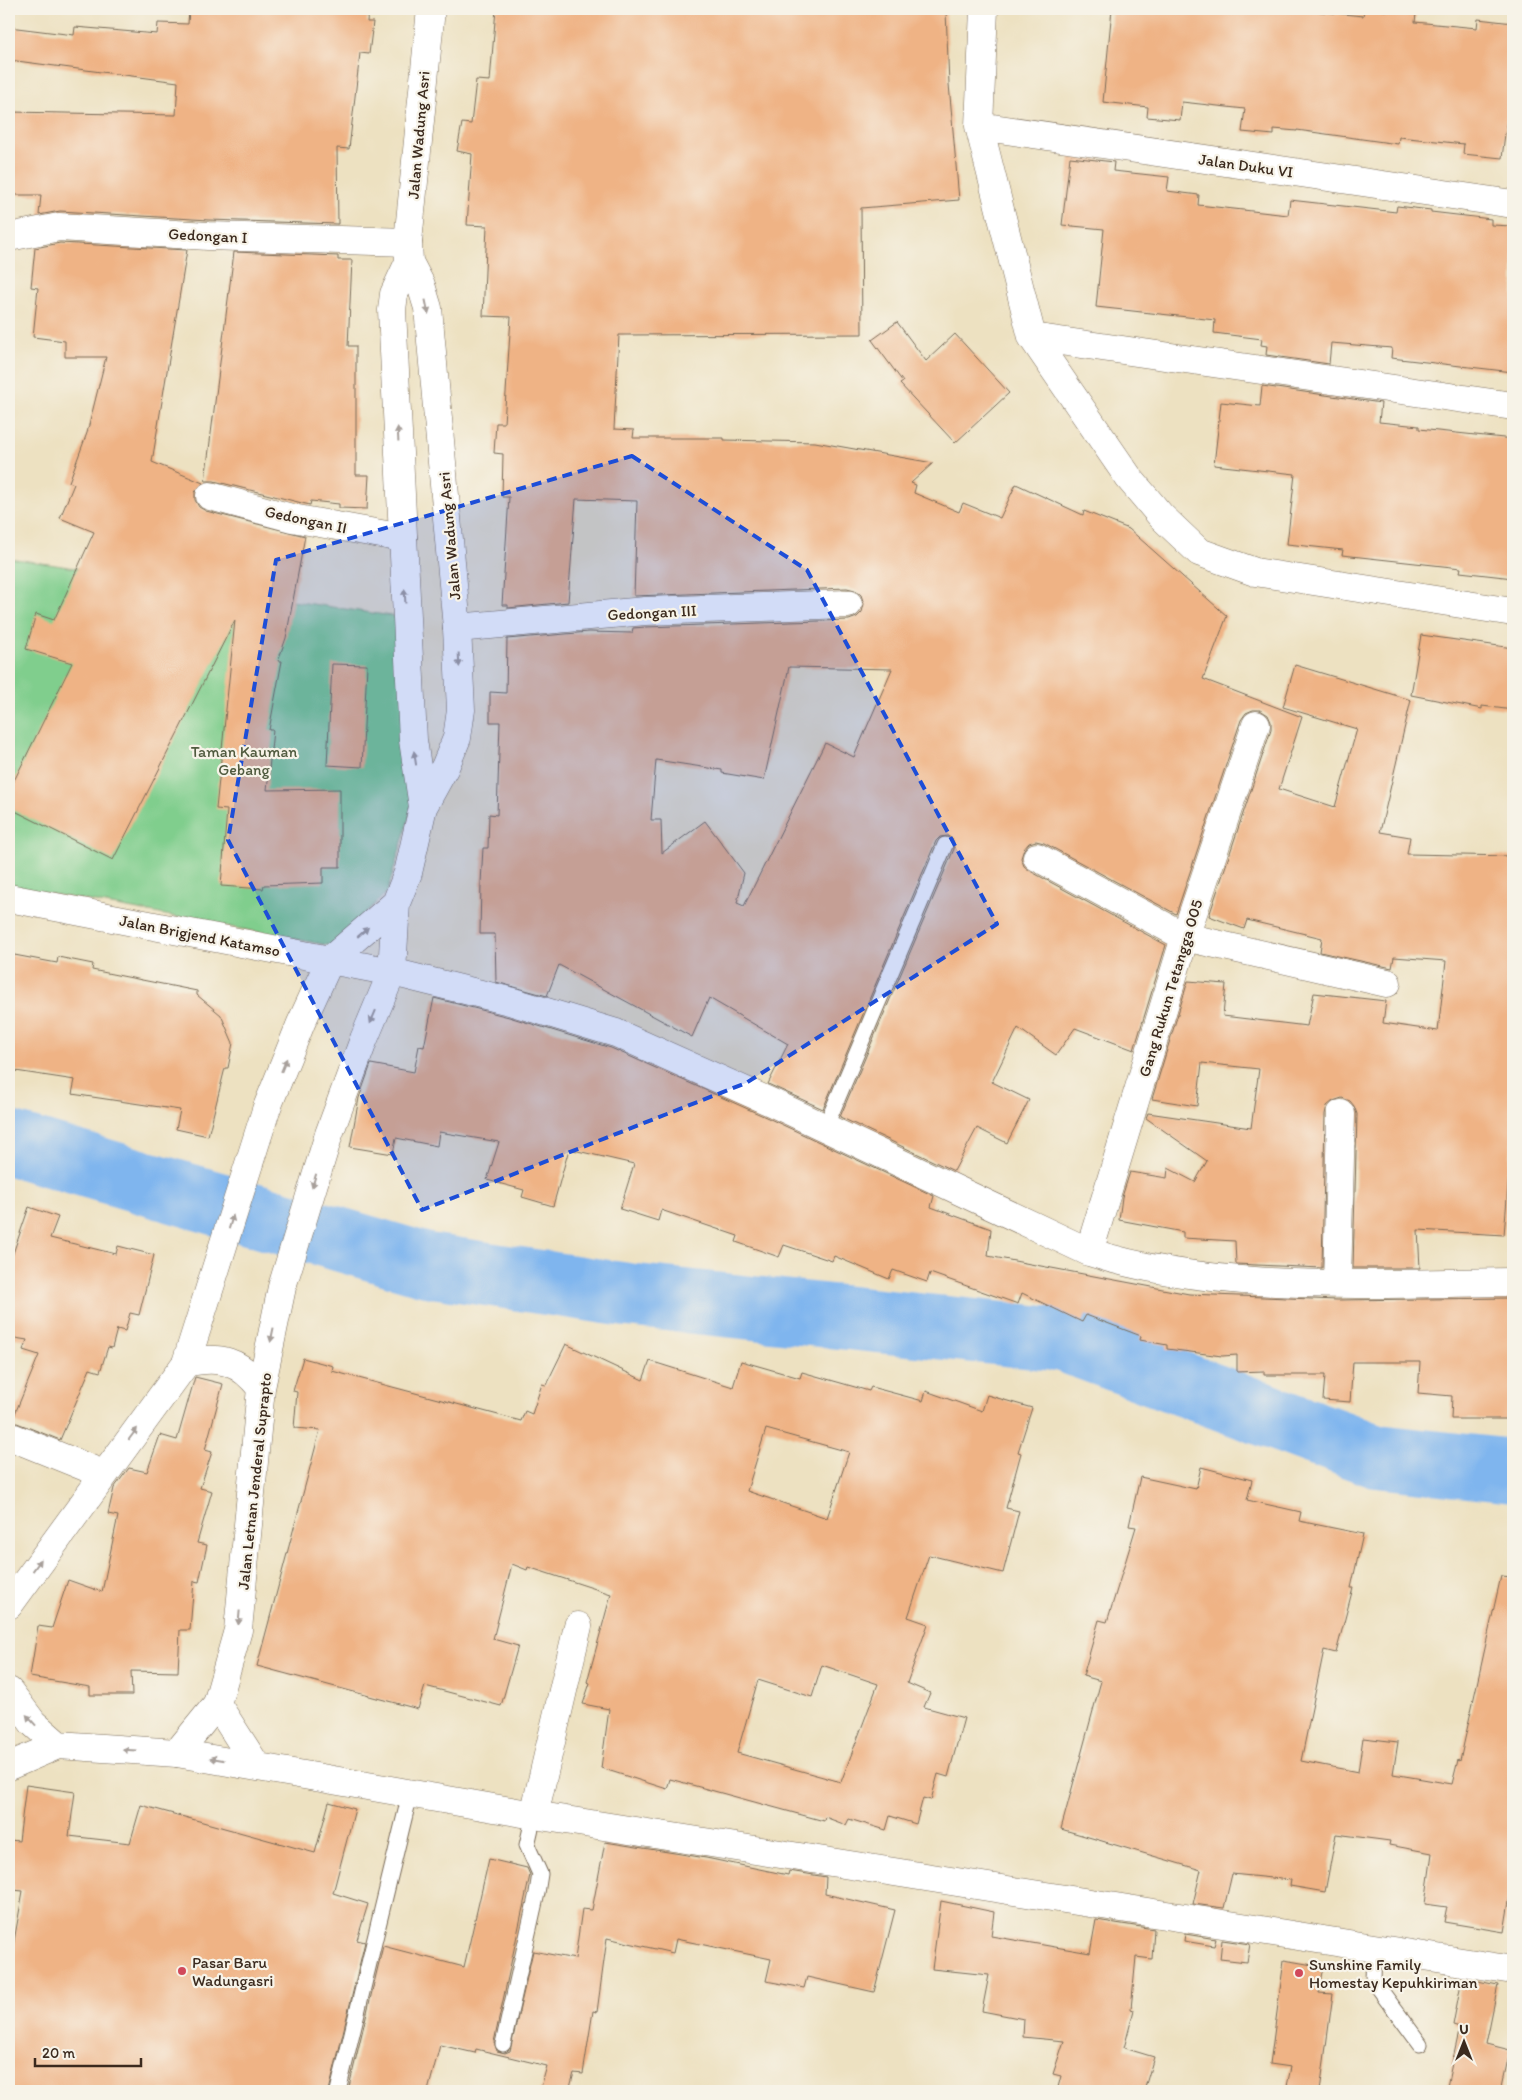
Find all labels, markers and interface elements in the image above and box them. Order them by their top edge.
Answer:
street label: Jalan Wadung Asri [403,70,434,200]
street label: Jalan Duku VI [1197,149,1295,182]
street label: Gedongan I [168,224,248,247]
one-way arrow [424,299,432,315]
one-way arrow [393,426,401,442]
street label: Jalan Wadung Asri [434,471,465,601]
street label: Gedongan II [263,502,349,537]
one-way arrow [401,588,409,604]
street label: Gedongan III [607,601,697,624]
one-way arrow [455,653,463,669]
park label: Taman Kauman Gebang [191,742,297,779]
one-way arrow [411,750,419,766]
street label: Gang Rukun Tetangga 005 [1134,897,1207,1079]
street label: Jalan Brigjend Katamso [118,911,282,960]
one-way arrow [357,926,370,937]
one-way arrow [369,1010,377,1025]
one-way arrow [280,1057,288,1072]
one-way arrow [310,1173,318,1188]
one-way arrow [227,1214,235,1229]
one-way arrow [268,1327,276,1342]
street label: Jalan Letnan Jenderal Suprapto [234,1371,275,1591]
one-way arrow [128,1427,138,1441]
one-way arrow [32,1559,42,1572]
one-way arrow [235,1610,243,1626]
one-way arrow [25,1715,37,1727]
one-way arrow [121,1745,137,1753]
one-way arrow [208,1755,224,1763]
place label: Pasar Baru Wadungasri [192,1953,273,1990]
place label: Sunshine Family Homestay Kepuhkiriman [1309,1955,1478,1992]
marker: Pasar Baru Wadungasri [176,1965,188,1977]
marker: Sunshine Family Homestay Kepuhkiriman [1293,1967,1305,1979]
north arrow [1440,2018,1490,2068]
text: U [1459,2021,1469,2038]
scale bar [35,2035,141,2067]
text: 20 m [42,2044,76,2062]

